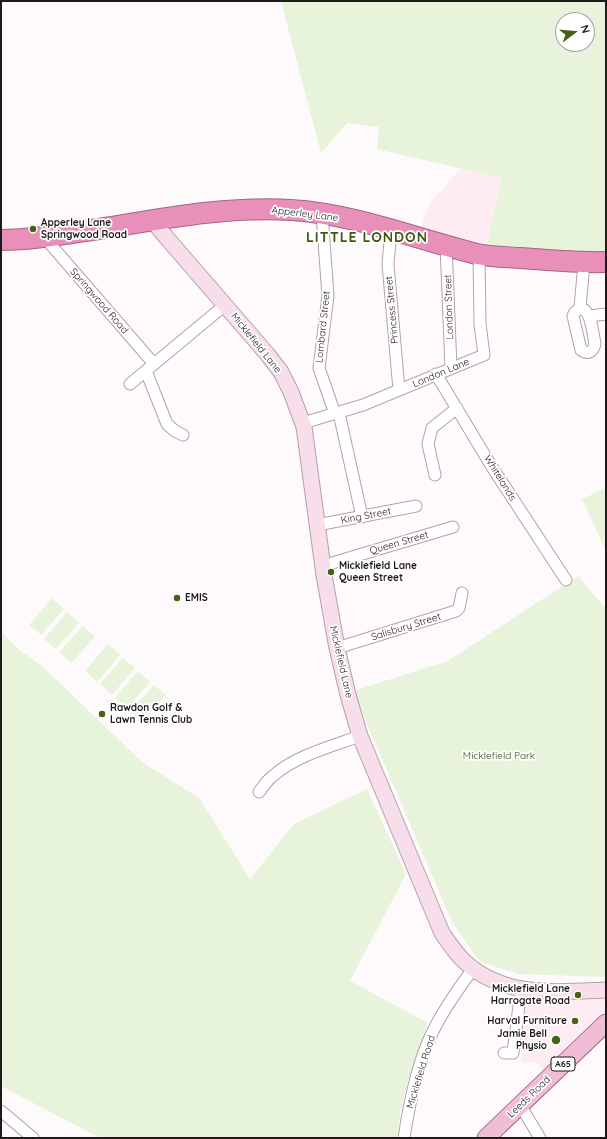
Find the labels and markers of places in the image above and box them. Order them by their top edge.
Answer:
place label: Apperley Lane Springwood Road [41,217,127,240]
marker: Apperley Lane Springwood Road [28,224,38,234]
place label: Micklefield Lane Queen Street [339,560,417,584]
marker: Micklefield Lane Queen Street [326,567,336,577]
place label: EMIS [185,592,208,604]
marker: EMIS [172,593,182,603]
place label: Rawdon Golf & Lawn Tennis Club [110,702,192,726]
marker: Rawdon Golf & Lawn Tennis Club [97,709,107,719]
place label: Micklefield Lane Harrogate Road [491,983,570,1006]
marker: Micklefield Lane Harrogate Road [573,990,583,1000]
place label: Harval Furniture [487,1015,567,1027]
marker: Harval Furniture [570,1016,580,1026]
place label: Jamie Bell Physio [497,1028,547,1052]
marker: Jamie Bell Physio [550,1034,562,1046]

